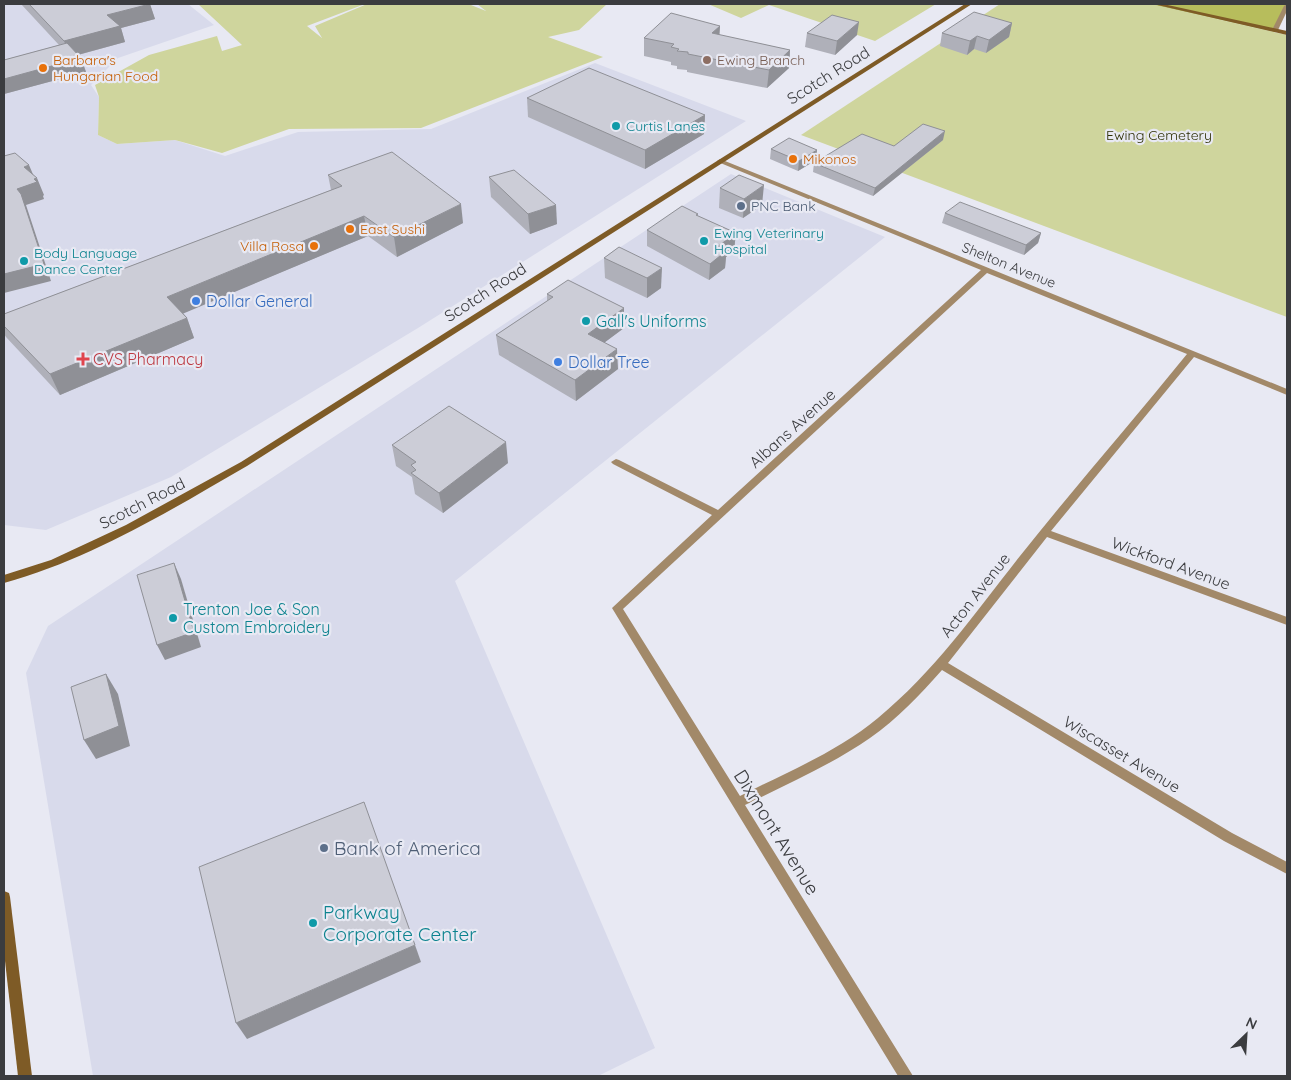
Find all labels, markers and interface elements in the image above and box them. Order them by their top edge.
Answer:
street label: Scotch Road [783,42,873,108]
place label: Barbara's Hungarian Food [53,51,158,85]
place label: Ewing Branch [717,51,805,69]
marker: Ewing Branch [701,54,713,66]
marker: Barbara's Hungarian Food [37,62,49,74]
place label: Curtis Lanes [626,117,705,135]
marker: Curtis Lanes [610,120,622,132]
park label: Ewing Cemetery [1106,126,1212,144]
place label: Mikonos [803,150,856,168]
marker: Mikonos [787,153,799,165]
place label: PNC Bank [751,197,816,215]
marker: PNC Bank [735,200,747,212]
place label: East Sushi [360,220,425,238]
marker: East Sushi [344,223,356,235]
place label: Ewing Veterinary Hospital [714,224,824,258]
marker: Ewing Veterinary Hospital [698,235,710,247]
place label: Villa Rosa [240,237,304,255]
street label: Shelton Avenue [959,238,1059,292]
marker: Villa Rosa [308,240,320,252]
place label: Body Language Dance Center [34,244,137,278]
marker: Body Language Dance Center [18,255,30,267]
street label: Scotch Road [440,258,530,326]
place label: Dollar General [206,291,313,311]
marker: Dollar General [190,295,202,307]
place label: Gall's Uniforms [596,311,707,331]
marker: Gall's Uniforms [580,315,592,327]
place label: CVS Pharmacy [93,349,203,369]
place label: Dollar Tree [568,352,649,372]
marker: CVS Pharmacy [77,353,89,365]
marker: Dollar Tree [552,356,564,368]
street label: Albans Avenue [745,384,839,472]
street label: Scotch Road [96,473,188,533]
street label: Wickford Avenue [1109,532,1233,594]
street label: Acton Avenue [936,549,1014,641]
place label: Trenton Joe & Son Custom Embroidery [183,599,330,637]
marker: Trenton Joe & Son Custom Embroidery [167,612,179,624]
street label: Wiscasset Avenue [1060,711,1184,797]
street label: Dixmont Avenue [729,765,825,899]
place label: Bank of America [334,836,481,860]
marker: Bank of America [318,842,330,854]
place label: Parkway Corporate Center [323,900,477,946]
marker: Parkway Corporate Center [307,917,319,929]
north arrow [1221,1010,1271,1060]
text: N [1243,1013,1260,1034]

